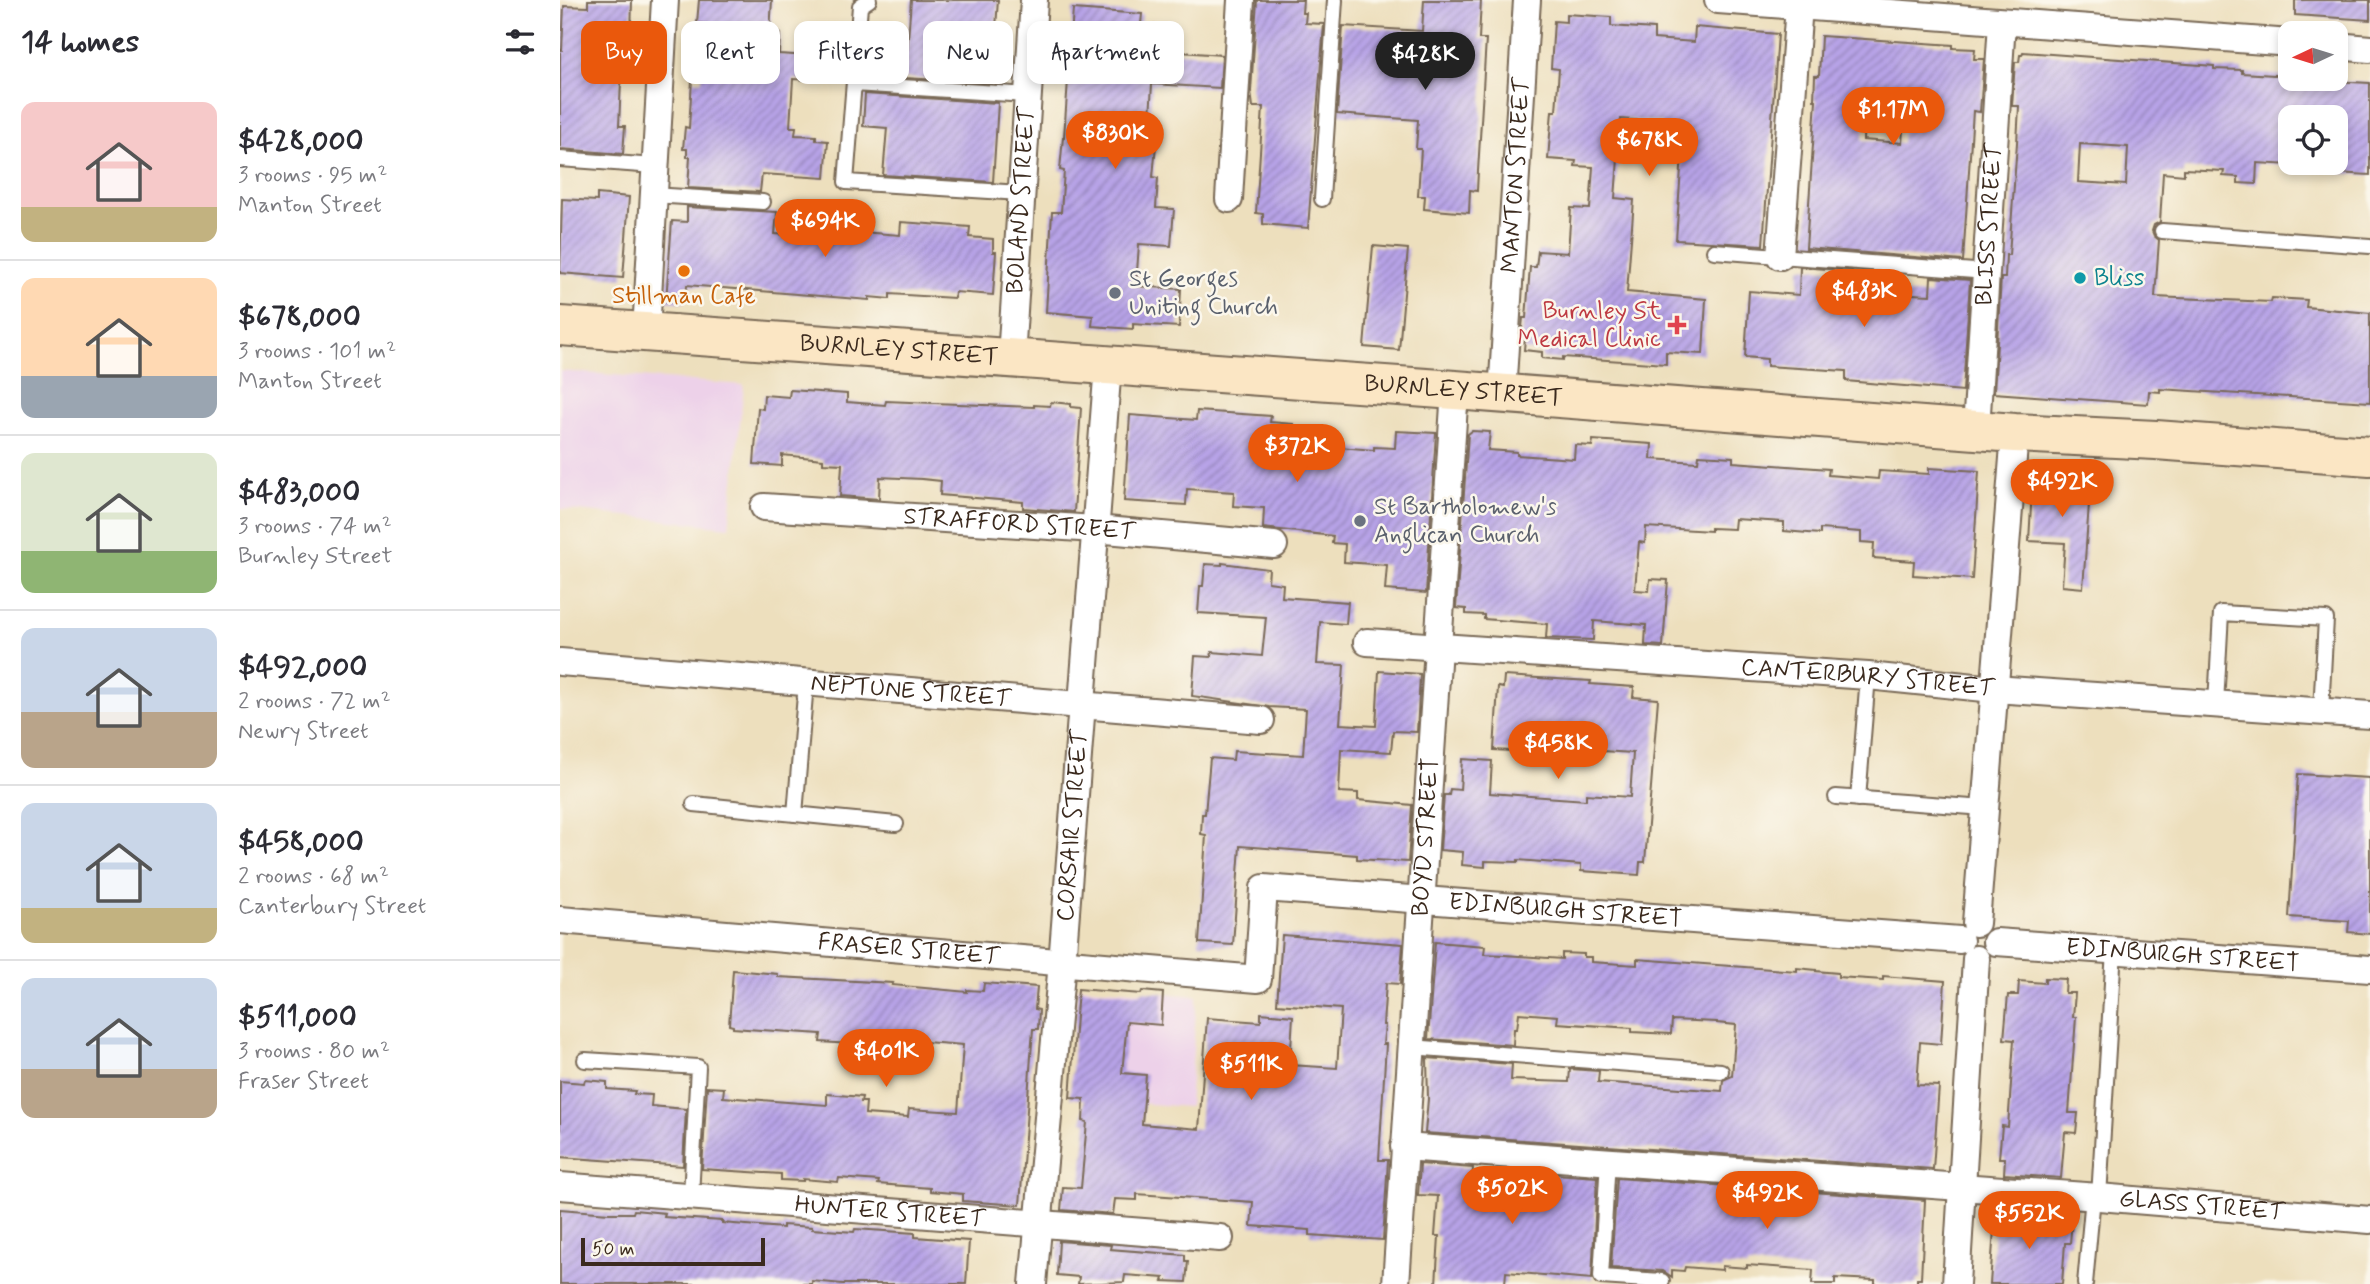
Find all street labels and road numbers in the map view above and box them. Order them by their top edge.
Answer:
street label: MANTON STREET [1494,76,1538,274]
street label: BOLAND STREET [1000,105,1043,295]
street label: BLISS STREET [1968,142,2010,306]
street label: BURNLEY STREET [799,328,1000,373]
street label: BURNLEY STREET [1363,368,1564,414]
street label: STRAFFORD STREET [903,501,1137,548]
street label: CANTERBURY STREET [1740,652,1997,705]
street label: NEPTUNE STREET [809,667,1013,715]
street label: CORSAIR STREET [1050,728,1095,923]
street label: BOYD STREET [1405,757,1446,917]
street label: EDINBURGH STREET [1448,886,1683,935]
street label: FRASER STREET [817,926,1002,973]
street label: EDINBURGH STREET [2065,932,2300,979]
street label: GLASS STREET [2118,1183,2287,1228]
street label: HUNTER STREET [794,1189,987,1235]

